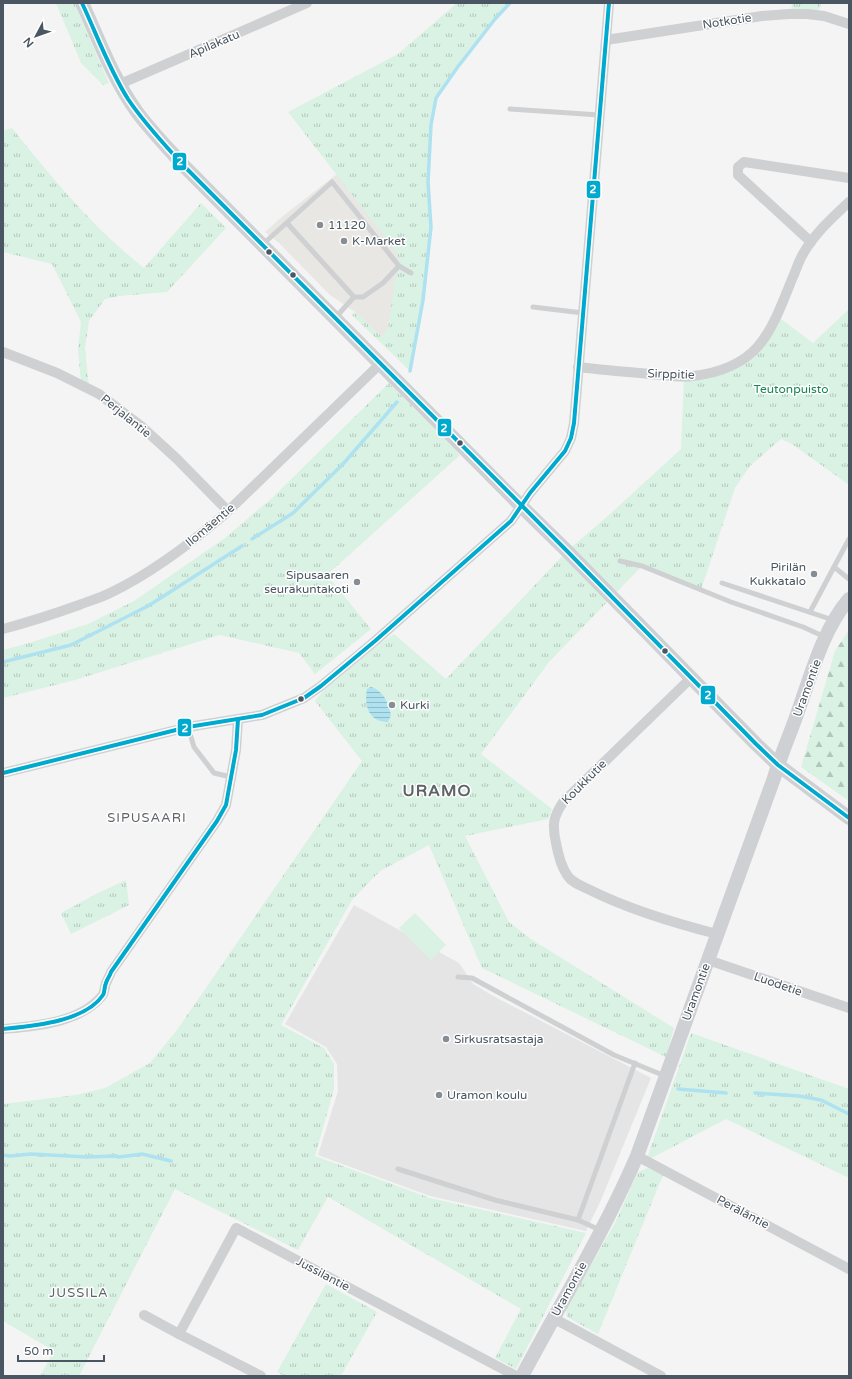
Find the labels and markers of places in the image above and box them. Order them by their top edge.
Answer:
place label: 11120 [328,218,366,232]
marker: 11120 [315,220,325,230]
place label: K-Market [352,234,406,248]
marker: K-Market [339,236,349,246]
unlabelled marker [264,247,274,257]
unlabelled marker [288,270,298,280]
unlabelled marker [455,438,465,448]
place label: Pirilän Kukkatalo [749,560,806,588]
place label: Sipusaaren seurakuntakoti [264,568,349,596]
marker: Pirilän Kukkatalo [809,569,819,579]
marker: Sipusaaren seurakuntakoti [352,577,362,587]
unlabelled marker [660,646,670,656]
unlabelled marker [296,694,306,704]
place label: Kurki [400,698,429,712]
marker: Kurki [387,700,397,710]
place label: Sirkusratsastaja [454,1032,544,1046]
marker: Sirkusratsastaja [441,1034,451,1044]
place label: Uramon koulu [447,1088,527,1102]
marker: Uramon koulu [434,1090,444,1100]

